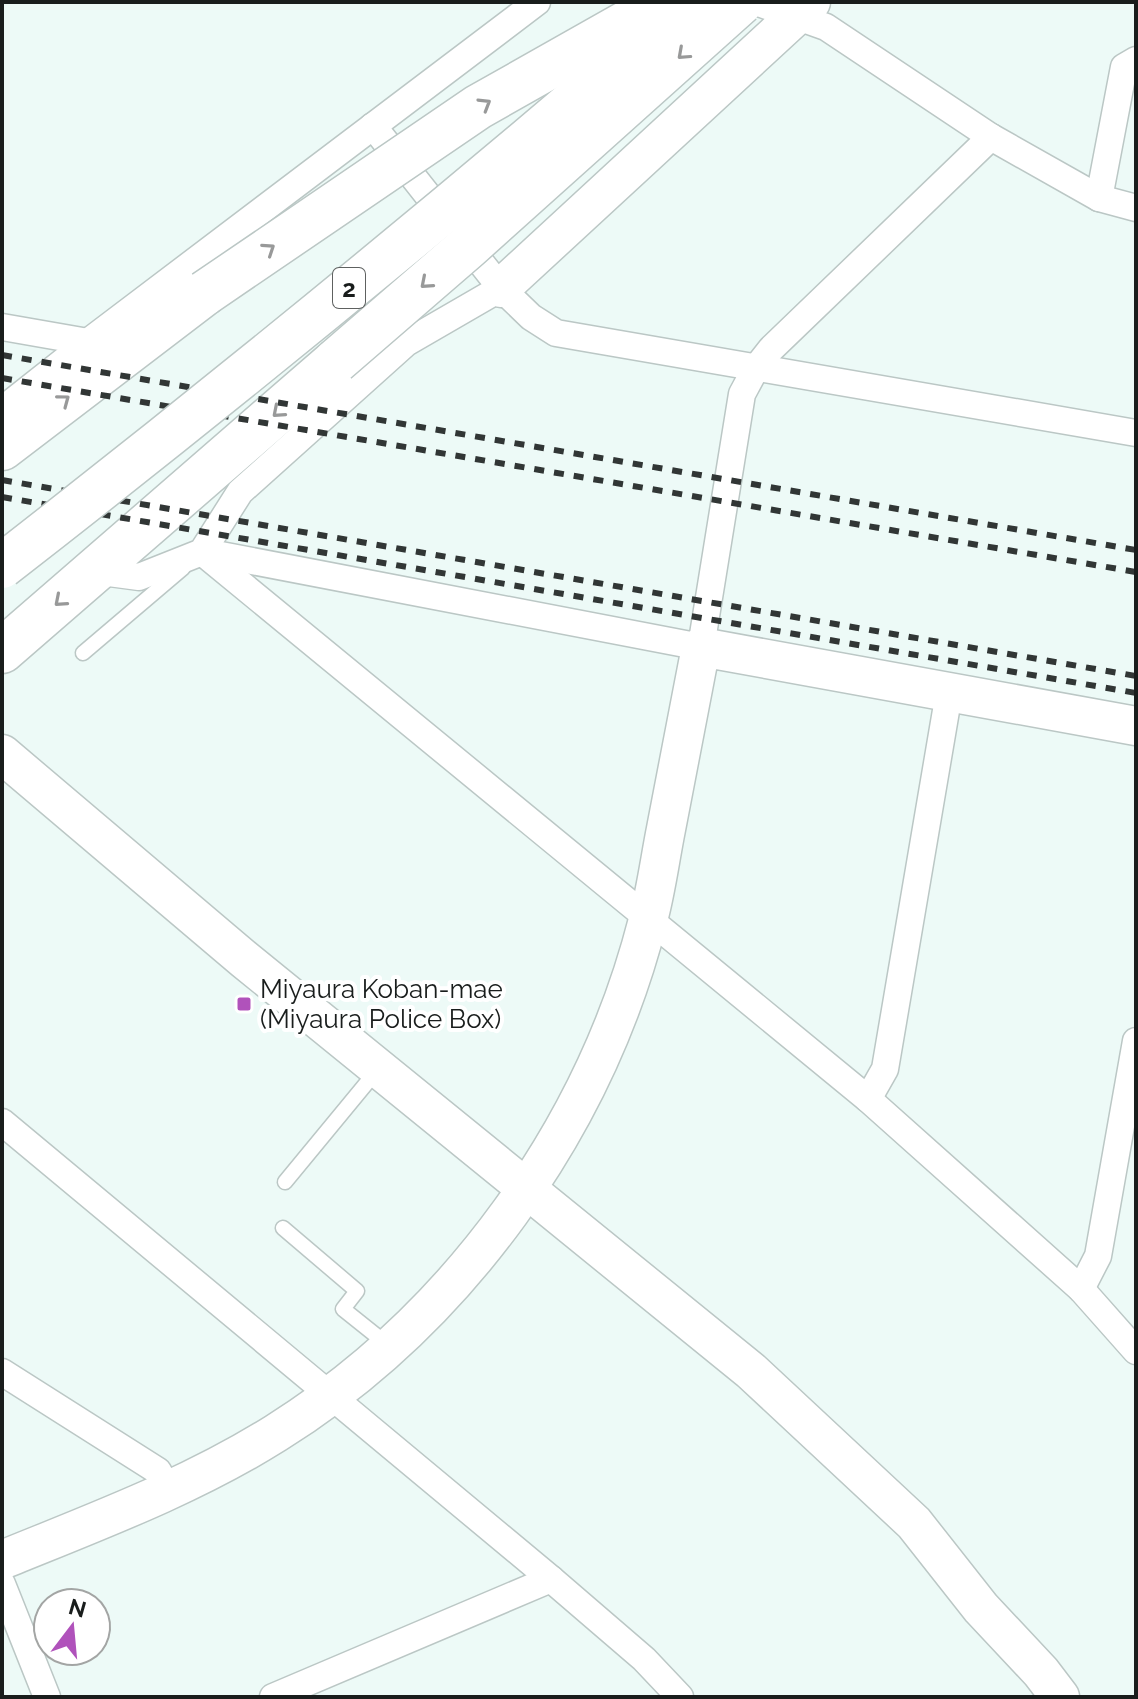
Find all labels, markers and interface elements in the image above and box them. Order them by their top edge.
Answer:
one-way arrow [677,45,692,59]
one-way arrow [476,98,491,114]
one-way arrow [261,244,275,259]
road number: 2 [333,268,365,308]
one-way arrow [421,273,435,288]
one-way arrow [55,396,69,410]
one-way arrow [272,402,287,417]
one-way arrow [55,591,69,606]
place label: Miyaura Koban-mae (Miyaura Police Box) [260,974,503,1034]
marker: Miyaura Koban-mae (Miyaura Police Box) [235,995,253,1013]
north arrow [32,1587,112,1667]
text: N [66,1593,89,1623]

